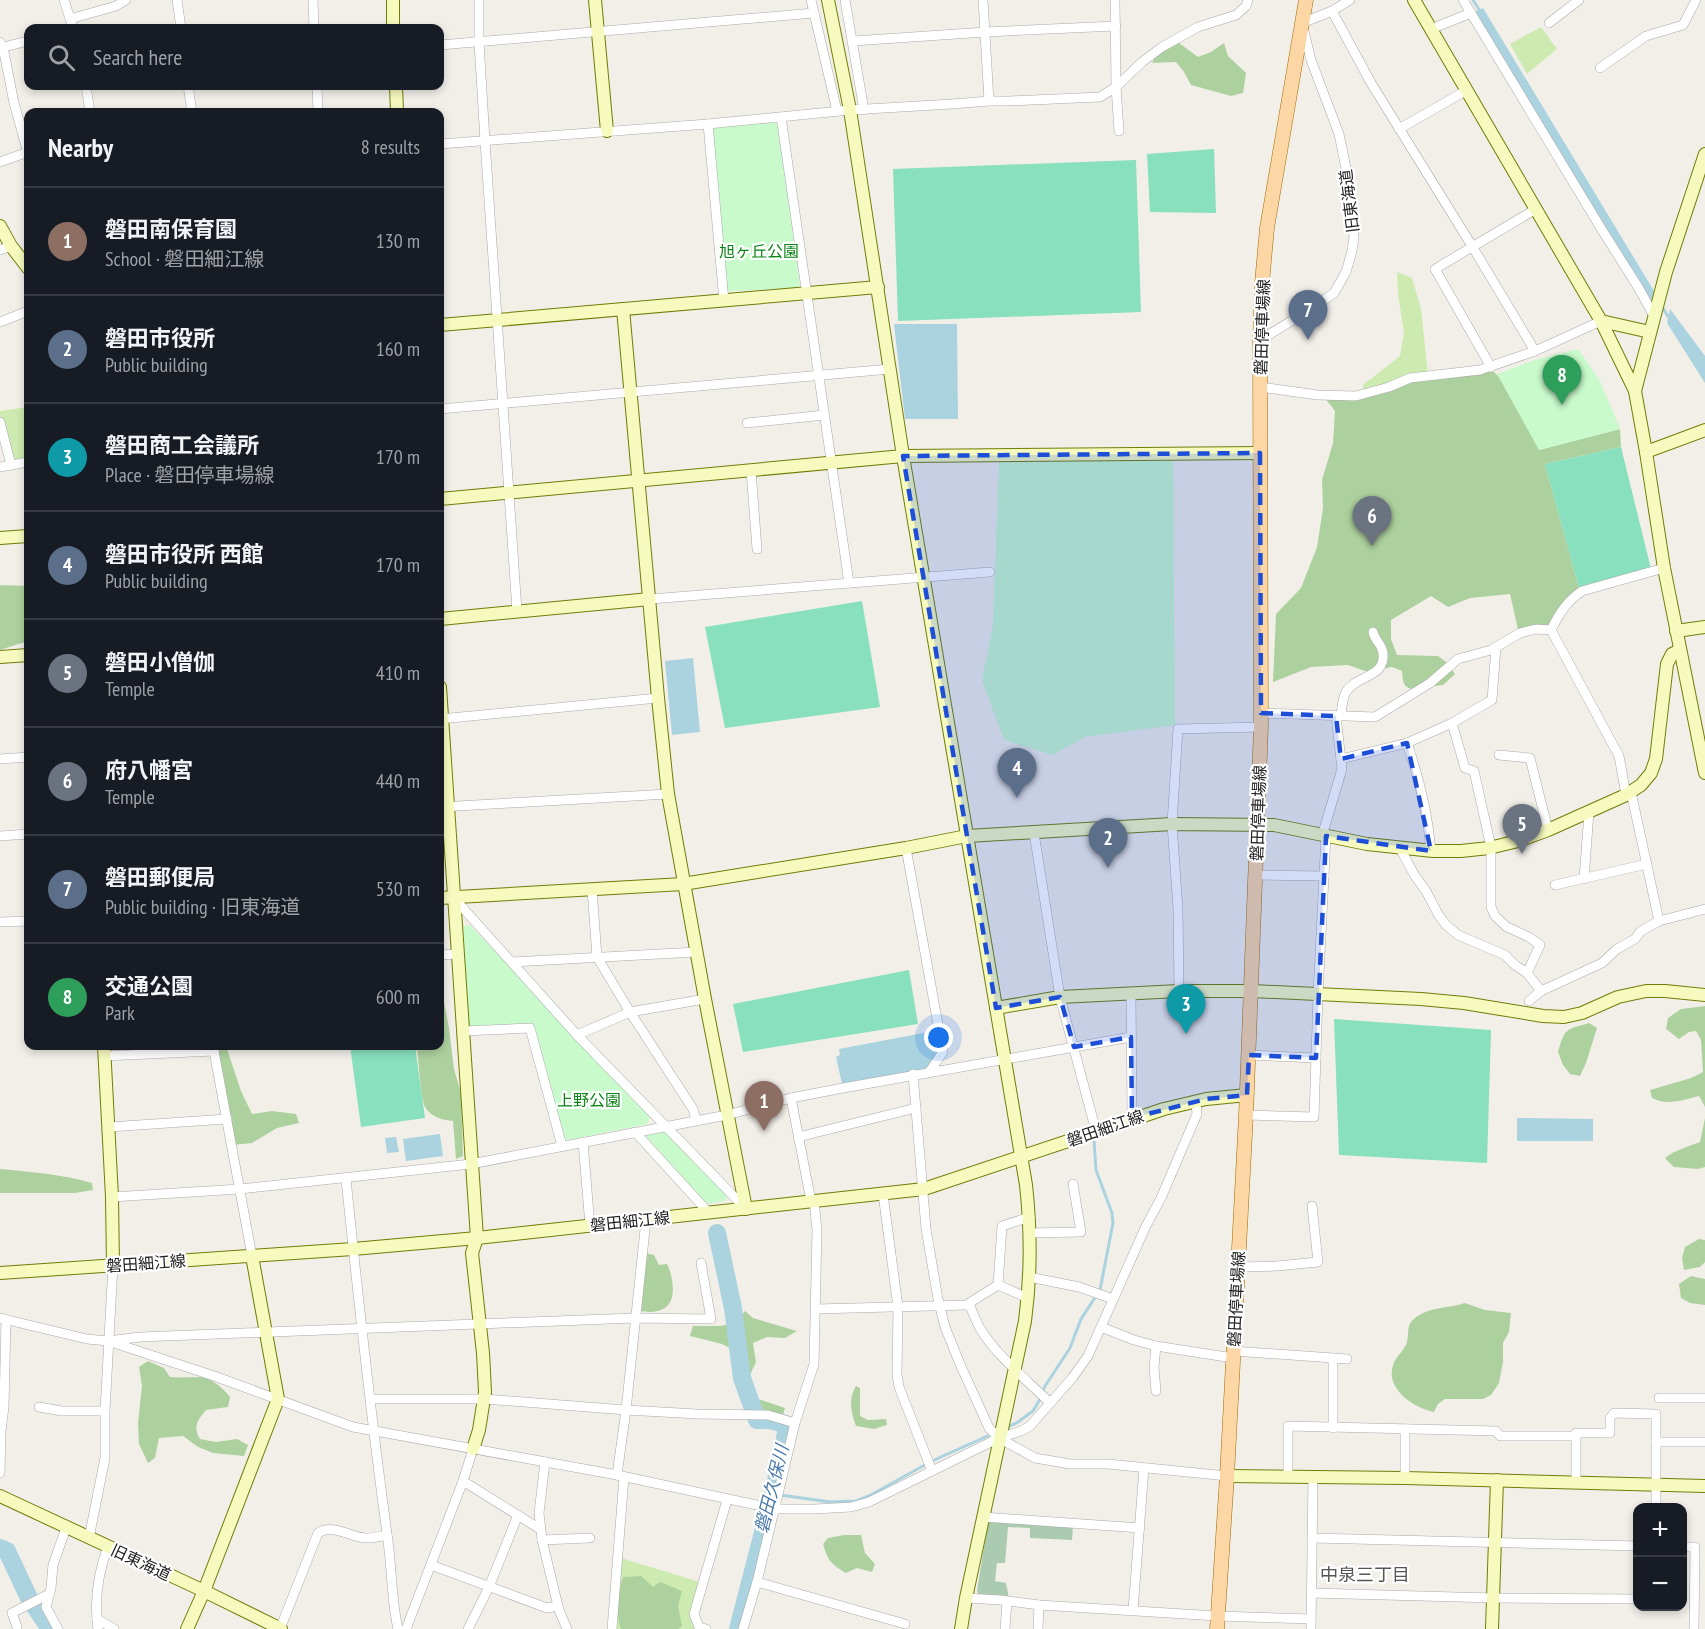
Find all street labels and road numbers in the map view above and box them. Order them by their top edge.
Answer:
street label: 旧東海道 [1335,168,1363,234]
street label: 磐田停車場線 [1250,279,1274,375]
street label: 磐田停車場線 [1246,765,1270,861]
street label: 磐田細江線 [1064,1106,1146,1150]
street label: 磐田細江線 [589,1207,671,1235]
street label: 磐田細江線 [105,1250,187,1276]
street label: 磐田停車場線 [1224,1251,1248,1347]
street label: 旧東海道 [108,1539,174,1585]

